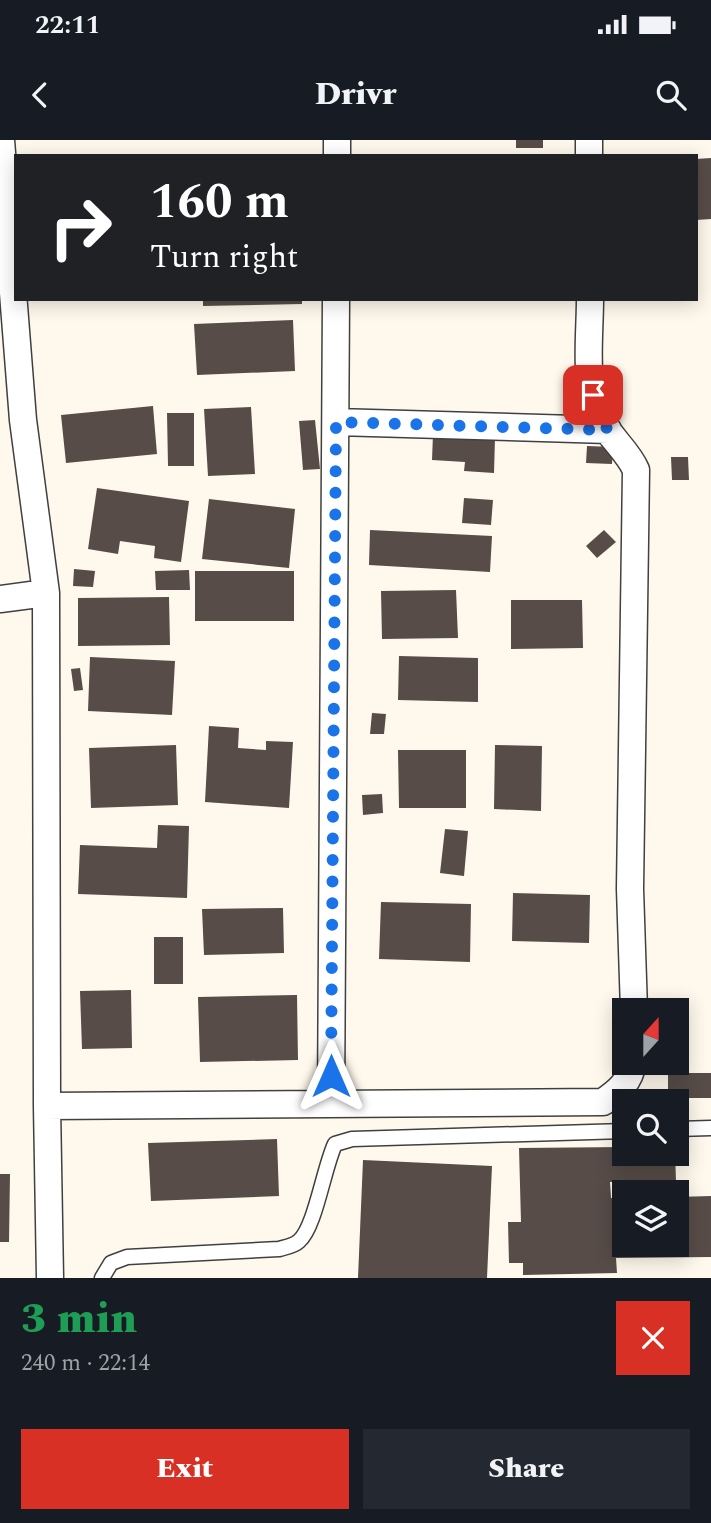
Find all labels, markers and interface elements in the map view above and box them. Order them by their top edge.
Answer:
text: 22:11 [35,5,100,45]
text: Drivr [315,70,396,119]
icon: back [21,76,59,114]
icon: search [652,76,690,114]
text: 160 m [150,165,289,240]
icon: right [35,182,126,273]
text: Turn right [150,233,298,282]
pin [563,365,623,425]
icon: arrive [574,376,612,414]
north arrow [612,998,690,1074]
map controls [612,998,689,1257]
position arrow [294,1039,368,1113]
button: search [612,1089,689,1166]
button: layers [612,1180,689,1257]
text: 3 min [21,1288,137,1351]
button: close [616,1301,690,1375]
text: 240 m · 22:14 [21,1346,150,1381]
button: Exit [21,1429,349,1509]
button: Share [363,1429,690,1509]

